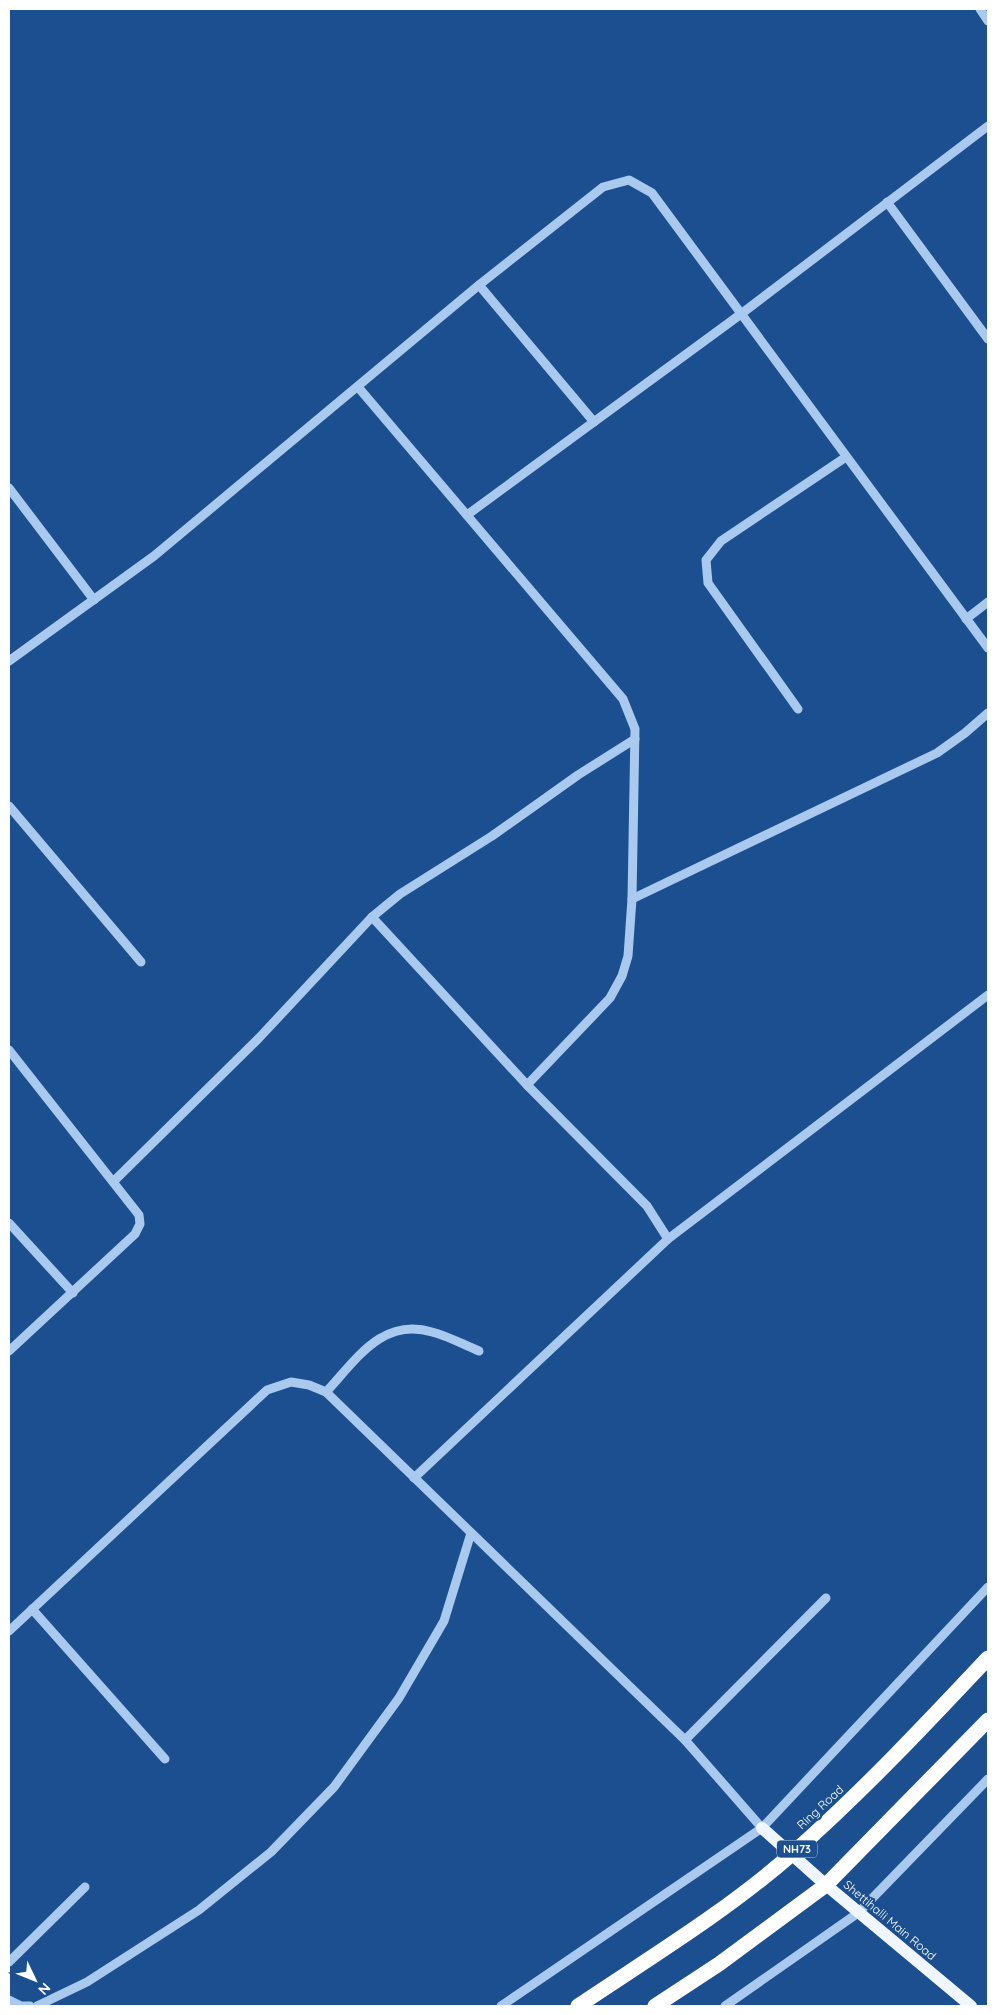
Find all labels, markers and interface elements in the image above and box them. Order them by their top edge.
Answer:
street label: Ring Road [794,1782,846,1832]
road number: NH73 [777,1840,817,1858]
street label: Shettihalli Main Road [841,1877,939,1963]
north arrow [10,1955,60,2005]
text: N [34,1979,55,1999]

